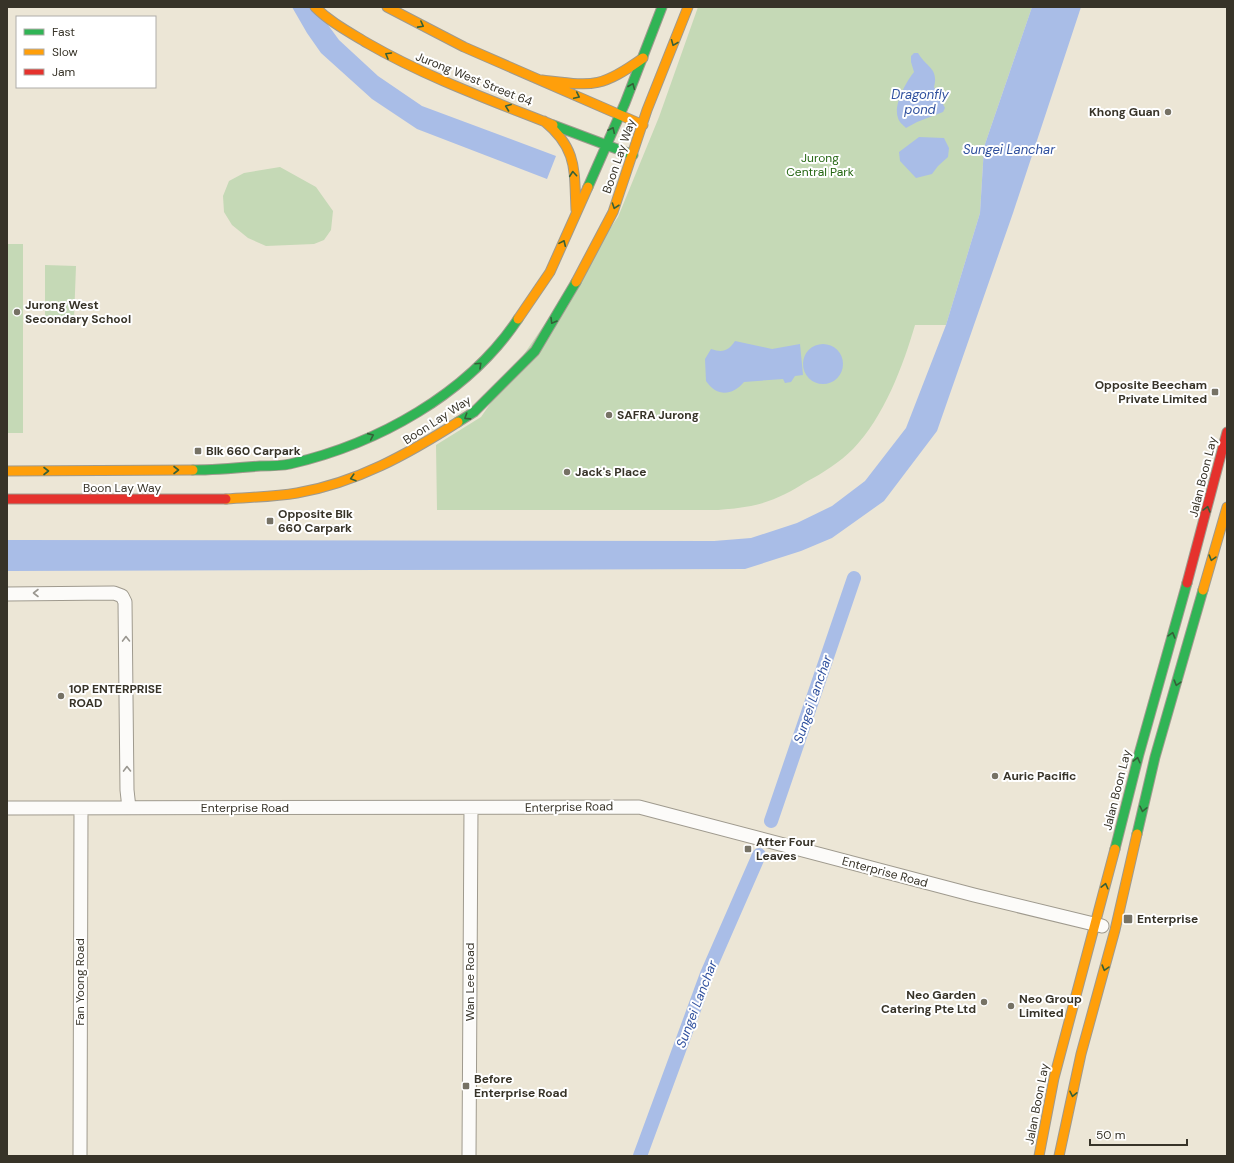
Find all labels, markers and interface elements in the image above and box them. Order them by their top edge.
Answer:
legend [16,16,156,88]
one-way arrow [417,20,425,27]
text: Fast [52,24,75,40]
one-way arrow [670,40,678,47]
text: Slow [52,44,78,60]
street label: Jurong West Street 64 [413,48,535,110]
one-way arrow [385,52,392,60]
text: Jam [52,64,75,80]
one-way arrow [627,83,635,90]
water label: Dragonfly pond [891,86,950,118]
one-way arrow [573,91,581,99]
one-way arrow [504,103,511,111]
place label: Khong Guan [1089,104,1160,120]
marker: Khong Guan [1163,107,1173,117]
street label: Boon Lay Way [599,116,639,196]
one-way arrow [607,126,615,134]
water label: Sungei Lanchar [963,141,1056,158]
park label: Jurong Central Park [786,150,854,180]
one-way arrow [569,171,578,177]
one-way arrow [611,203,620,210]
one-way arrow [558,239,566,247]
place label: Jurong West Secondary School [25,297,131,327]
marker: Jurong West Secondary School [12,307,22,317]
one-way arrow [550,317,558,324]
one-way arrow [474,362,482,370]
place label: Opposite Beecham Private Limited [1095,377,1207,407]
marker: Opposite Beecham Private Limited [1210,387,1220,397]
street label: Boon Lay Way [400,392,474,448]
place label: SAFRA Jurong [617,407,699,423]
marker: SAFRA Jurong [604,410,614,420]
one-way arrow [464,412,471,420]
one-way arrow [366,433,374,441]
street label: Jalan Boon Lay [1185,435,1221,519]
place label: Blk 660 Carpark [206,443,301,459]
marker: Blk 660 Carpark [193,446,203,456]
place label: Jack's Place [575,464,646,480]
one-way arrow [173,466,179,474]
one-way arrow [43,467,49,475]
marker: Jack's Place [562,467,572,477]
one-way arrow [349,473,356,482]
street label: Boon Lay Way [83,480,161,496]
place label: Opposite Blk 660 Carpark [278,506,353,536]
one-way arrow [1202,506,1211,513]
marker: Opposite Blk 660 Carpark [265,516,275,526]
one-way arrow [1208,554,1217,561]
one-way arrow [33,589,39,597]
one-way arrow [1167,631,1176,638]
one-way arrow [121,636,130,642]
water label: Sungei Lanchar [789,652,836,745]
one-way arrow [1173,679,1182,686]
place label: 10P ENTERPRISE ROAD [69,681,162,711]
marker: 10P ENTERPRISE ROAD [56,691,66,701]
street label: Jalan Boon Lay [1099,748,1135,832]
one-way arrow [1133,757,1141,763]
one-way arrow [123,766,131,772]
place label: Auric Pacific [1003,768,1076,784]
marker: Auric Pacific [990,771,1000,781]
street label: Enterprise Road [525,798,613,816]
street label: Enterprise Road [201,800,289,816]
one-way arrow [1140,806,1148,812]
place label: After Four Leaves [756,834,815,864]
marker: After Four Leaves [743,844,753,854]
street label: Enterprise Road [840,853,930,891]
one-way arrow [1101,883,1109,889]
place label: Enterprise [1137,911,1198,927]
marker: Enterprise [1122,913,1134,925]
street label: Fan Yoong Road [72,938,88,1026]
street label: Wan Lee Road [462,943,478,1021]
water label: Sungei Lanchar [672,957,721,1050]
one-way arrow [1101,964,1110,971]
place label: Neo Garden Catering Pte Ltd [881,987,976,1017]
place label: Neo Group Limited [1019,991,1082,1021]
marker: Neo Garden Catering Pte Ltd [979,997,989,1007]
marker: Neo Group Limited [1006,1001,1016,1011]
street label: Jalan Boon Lay [1021,1062,1053,1146]
place label: Before Enterprise Road [474,1071,568,1101]
marker: Before Enterprise Road [461,1081,471,1091]
one-way arrow [1069,1091,1077,1097]
scale bar [1090,1121,1187,1147]
text: 50 m [1096,1127,1125,1143]

